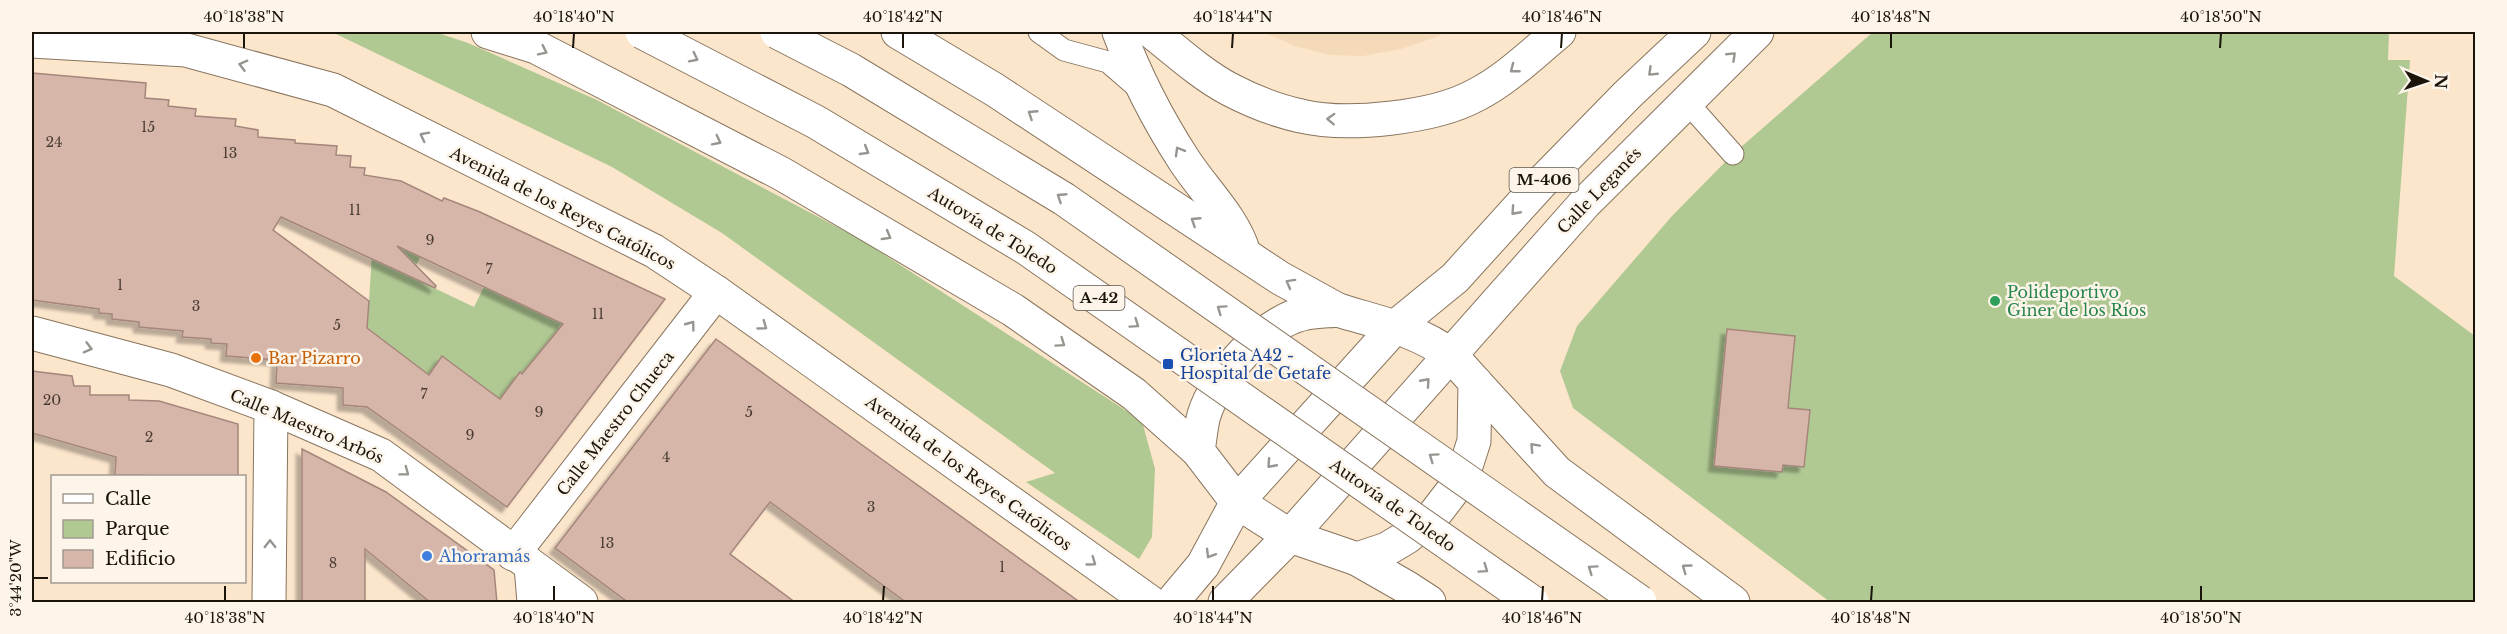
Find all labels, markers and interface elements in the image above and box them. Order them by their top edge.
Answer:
text: 40°18'38"N [203,7,285,26]
text: 40°18'40"N [533,7,615,26]
text: 40°18'42"N [863,7,943,26]
text: 40°18'44"N [1193,7,1273,26]
text: 40°18'46"N [1522,7,1602,26]
text: 40°18'48"N [1851,7,1931,26]
text: 40°18'50"N [2180,7,2262,26]
one-way arrow [537,44,548,56]
one-way arrow [687,51,698,63]
north arrow [2396,51,2456,111]
one-way arrow [1725,52,1736,63]
one-way arrow [238,60,248,73]
one-way arrow [1510,62,1521,73]
one-way arrow [1648,65,1658,76]
text: N [2431,74,2451,89]
one-way arrow [1028,110,1039,121]
one-way arrow [1326,112,1335,125]
house number: 15 [141,118,155,136]
one-way arrow [419,132,430,143]
house number: 24 [46,133,62,151]
one-way arrow [710,133,721,145]
street label: Avenida de los Reyes Católicos [446,142,679,274]
street label: Calle Leganés [1553,143,1645,237]
house number: 13 [223,144,237,162]
one-way arrow [859,144,869,155]
one-way arrow [1175,147,1186,157]
road number: M-406 [1510,168,1578,192]
street label: Autovía de Toledo [924,182,1061,278]
one-way arrow [1057,194,1068,205]
house number: 11 [349,201,361,219]
one-way arrow [1511,205,1522,215]
one-way arrow [1191,217,1202,228]
one-way arrow [881,228,891,240]
house number: 9 [425,231,435,249]
house number: 7 [485,260,493,278]
house number: 1 [117,276,123,294]
one-way arrow [1286,279,1296,290]
place label: Polideportivo Giner de los Ríos [2007,282,2146,320]
road number: A-42 [1074,286,1124,310]
marker: Polideportivo Giner de los Ríos [1988,294,2002,308]
house number: 3 [192,297,200,315]
house number: 11 [592,305,604,323]
one-way arrow [1217,305,1228,316]
house number: 5 [333,316,341,334]
one-way arrow [1129,317,1140,328]
one-way arrow [757,319,768,330]
one-way arrow [684,321,695,332]
one-way arrow [1055,336,1066,347]
one-way arrow [83,341,93,354]
place label: Glorieta A42 - Hospital de Getafe [1180,345,1331,383]
street label: Calle Maestro Chueca [552,346,678,499]
place label: Bar Pizarro [268,348,361,368]
marker: Bar Pizarro [249,351,263,365]
marker: Glorieta A42 - Hospital de Getafe [1161,357,1175,371]
one-way arrow [1419,378,1430,389]
street label: Calle Maestro Arbós [227,385,387,467]
house number: 7 [420,385,428,403]
house number: 20 [43,391,61,409]
street label: Avenida de los Reyes Católicos [861,391,1076,555]
house number: 9 [534,403,544,421]
house number: 5 [745,403,753,421]
house number: 9 [465,426,475,444]
house number: 2 [145,428,153,446]
one-way arrow [1530,443,1541,453]
house number: 4 [662,448,670,466]
one-way arrow [1428,453,1439,464]
street label: Autovía de Toledo [1326,454,1460,556]
one-way arrow [1267,457,1278,468]
one-way arrow [398,465,409,476]
legend [51,475,246,583]
text: Calle [105,488,151,510]
house number: 3 [867,498,875,516]
text: Parque [105,518,170,540]
house number: 13 [600,534,614,552]
text: 3°44'20"W [6,539,25,617]
one-way arrow [264,540,276,549]
place label: Ahorramás [438,546,530,566]
text: Edificio [105,548,176,570]
one-way arrow [1206,548,1217,558]
marker: Ahorramás [420,549,434,563]
house number: 8 [329,554,337,572]
one-way arrow [1086,555,1097,566]
house number: 1 [999,558,1005,576]
one-way arrow [1477,562,1488,573]
one-way arrow [1681,564,1692,575]
one-way arrow [1588,565,1599,576]
text: 40°18'38"N [184,608,266,627]
text: 40°18'40"N [513,608,595,627]
text: 40°18'42"N [843,608,923,627]
text: 40°18'44"N [1173,608,1253,627]
text: 40°18'46"N [1502,608,1582,627]
text: 40°18'48"N [1831,608,1911,627]
text: 40°18'50"N [2160,608,2242,627]

